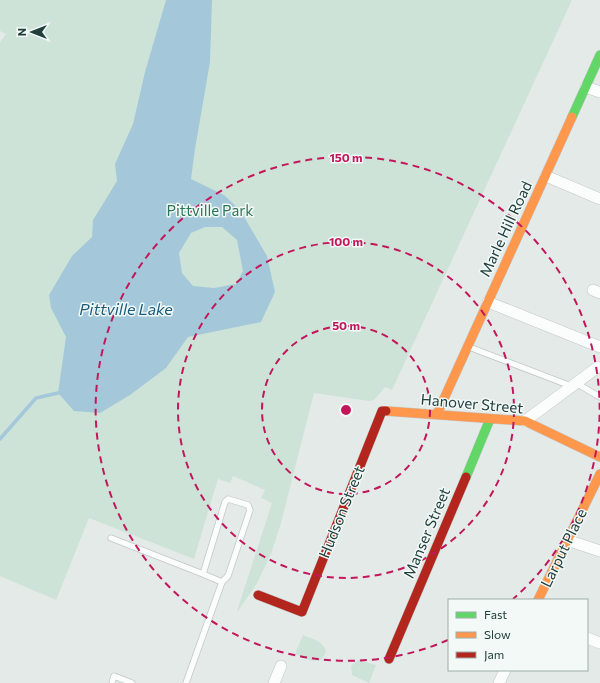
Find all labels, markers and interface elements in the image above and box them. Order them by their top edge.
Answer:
north arrow [12,12,52,52]
text: N [15,28,28,36]
text: 150 m [329,150,363,164]
street label: Marle Hill Road [475,178,535,279]
park label: Pittville Park [167,201,253,219]
text: 100 m [329,234,363,248]
water label: Pittville Lake [79,299,173,318]
text: 50 m [332,318,360,332]
street label: Hanover Street [420,390,524,416]
centre of rings [339,403,353,417]
street label: Hudson Street [314,463,368,560]
street label: Manser Street [399,485,453,581]
street label: Larput Place [536,505,590,590]
legend [448,599,588,671]
text: Fast [484,607,507,621]
text: Slow [484,627,511,641]
text: Jam [484,647,504,662]

